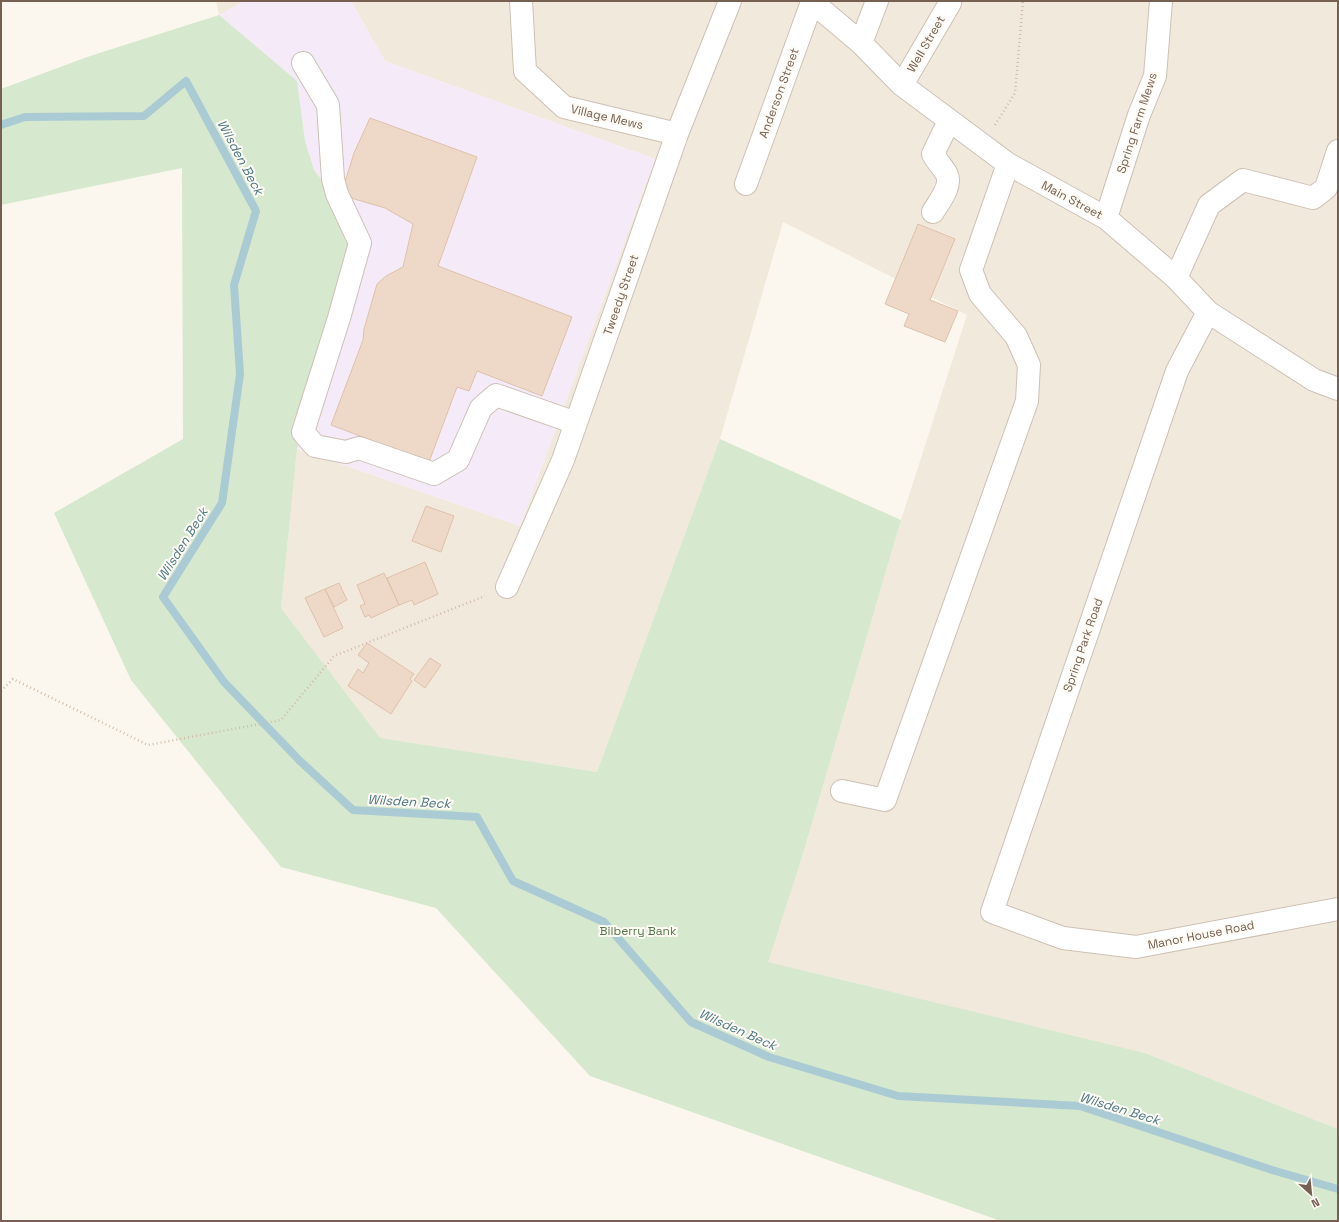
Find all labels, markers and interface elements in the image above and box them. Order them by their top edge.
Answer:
street label: Well Street [903,13,949,75]
street label: Anderson Street [755,46,803,140]
street label: Spring Farm Mews [1113,71,1161,175]
street label: Village Mews [569,101,645,133]
water label: Wilsden Beck [214,117,268,200]
street label: Main Street [1039,177,1105,223]
street label: Tweedy Street [600,252,642,338]
water label: Wilsden Beck [153,503,213,584]
street label: Spring Park Road [1059,596,1107,694]
water label: Wilsden Beck [367,791,453,812]
street label: Manor House Road [1146,917,1256,953]
park label: Bilberry Bank [600,923,677,939]
water label: Wilsden Beck [696,1005,781,1055]
water label: Wilsden Beck [1078,1088,1164,1129]
north arrow [1291,1174,1331,1214]
text: N [1309,1195,1322,1211]

